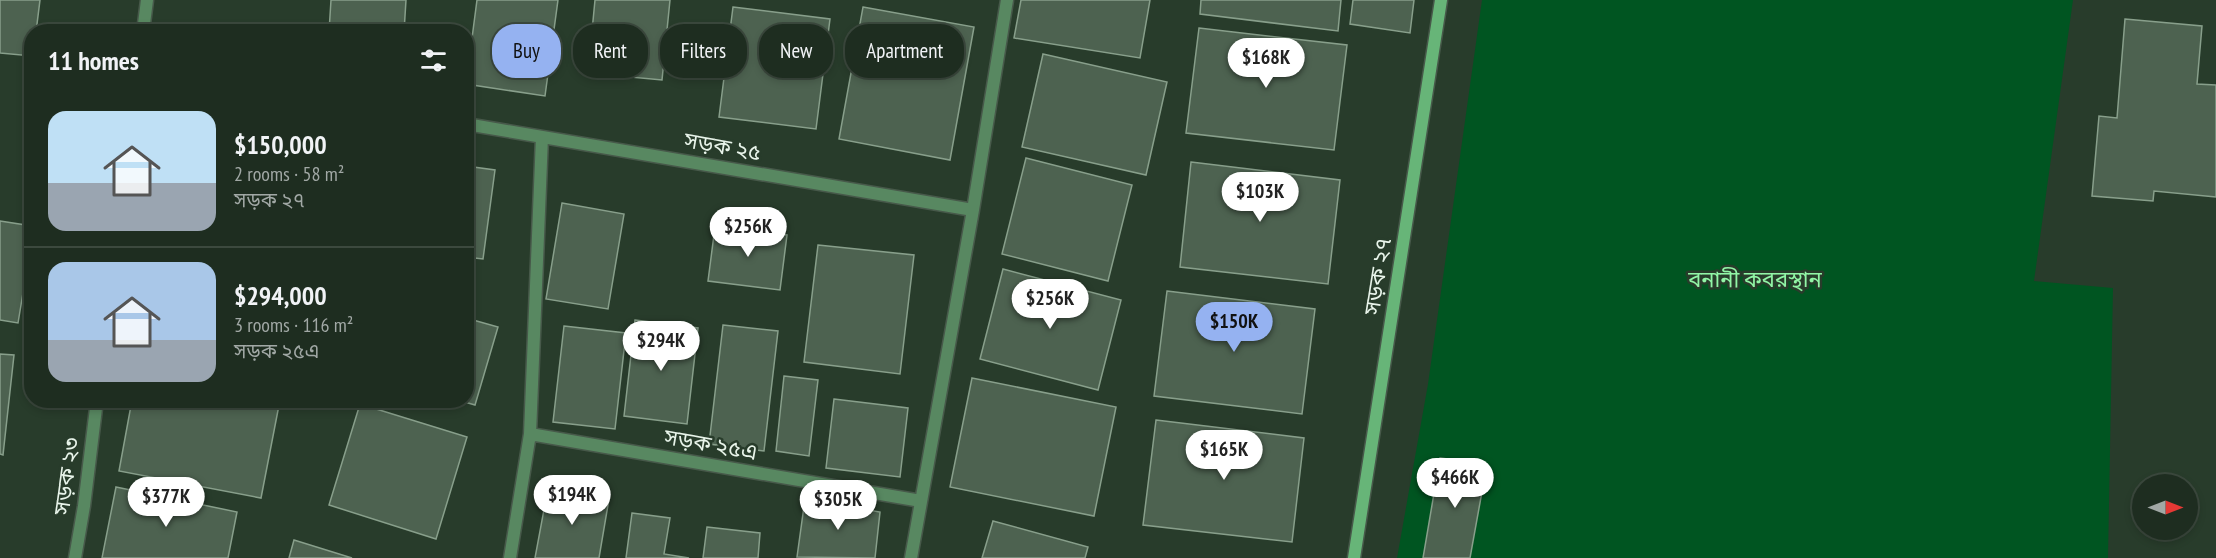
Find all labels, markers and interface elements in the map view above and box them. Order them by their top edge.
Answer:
chip: Buy [492,24,561,78]
chip: Rent [573,24,648,78]
chip: Filters [660,24,747,78]
chip: New [759,24,833,78]
chip: Apartment [845,24,964,78]
pin: $168K [1224,38,1308,89]
text: 11 homes [48,44,139,77]
icon: filters [417,44,450,77]
text: $168K [1242,44,1290,70]
street label: সড়ক ২৫ [681,125,764,167]
text: $150,000 [234,128,327,161]
icon: home [96,135,168,207]
text: 2 rooms · 58 m² [234,161,344,187]
pin: $103K [1218,172,1302,223]
text: $103K [1236,178,1284,204]
text: সড়ক ২৭ [234,187,305,213]
pin: $256K [706,207,790,258]
text: $256K [724,213,772,239]
street label: সড়ক ২৭ [1357,235,1397,318]
park label: বনানী কবরস্থান [1687,265,1823,293]
text: $294,000 [234,279,327,312]
pin: $256K [1008,279,1092,330]
text: $256K [1026,285,1074,311]
icon: home [96,286,168,358]
pin: $150K [1192,302,1276,353]
text: $150K [1210,308,1258,334]
text: 3 rooms · 116 m² [234,312,353,338]
pin: $294K [619,321,703,372]
text: $294K [637,327,685,353]
text: সড়ক ২৫এ [234,338,319,364]
street label: সড়ক ২৫এ [661,422,760,466]
pin: $165K [1182,430,1266,481]
street label: সড়ক ২৩ [47,436,85,517]
text: $165K [1200,436,1248,462]
pin: $466K [1413,458,1497,509]
text: $466K [1431,464,1479,490]
north arrow [2132,474,2198,540]
map controls [2132,474,2198,540]
pin: $194K [530,475,614,526]
pin: $377K [124,477,208,528]
pin: $305K [796,480,880,531]
text: $194K [548,481,596,507]
text: $377K [142,483,190,509]
text: $305K [814,486,862,512]

